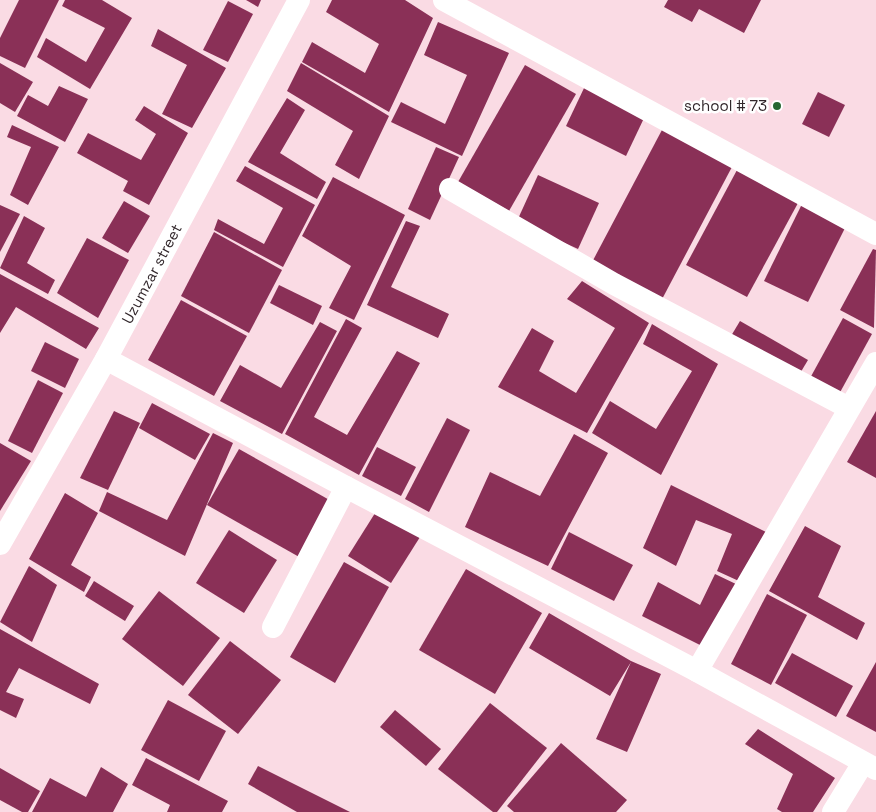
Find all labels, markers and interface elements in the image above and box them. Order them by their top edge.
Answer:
place label: school # 73 [684,96,767,115]
marker: school # 73 [771,100,783,112]
street label: Uzumzar street [117,221,186,327]

